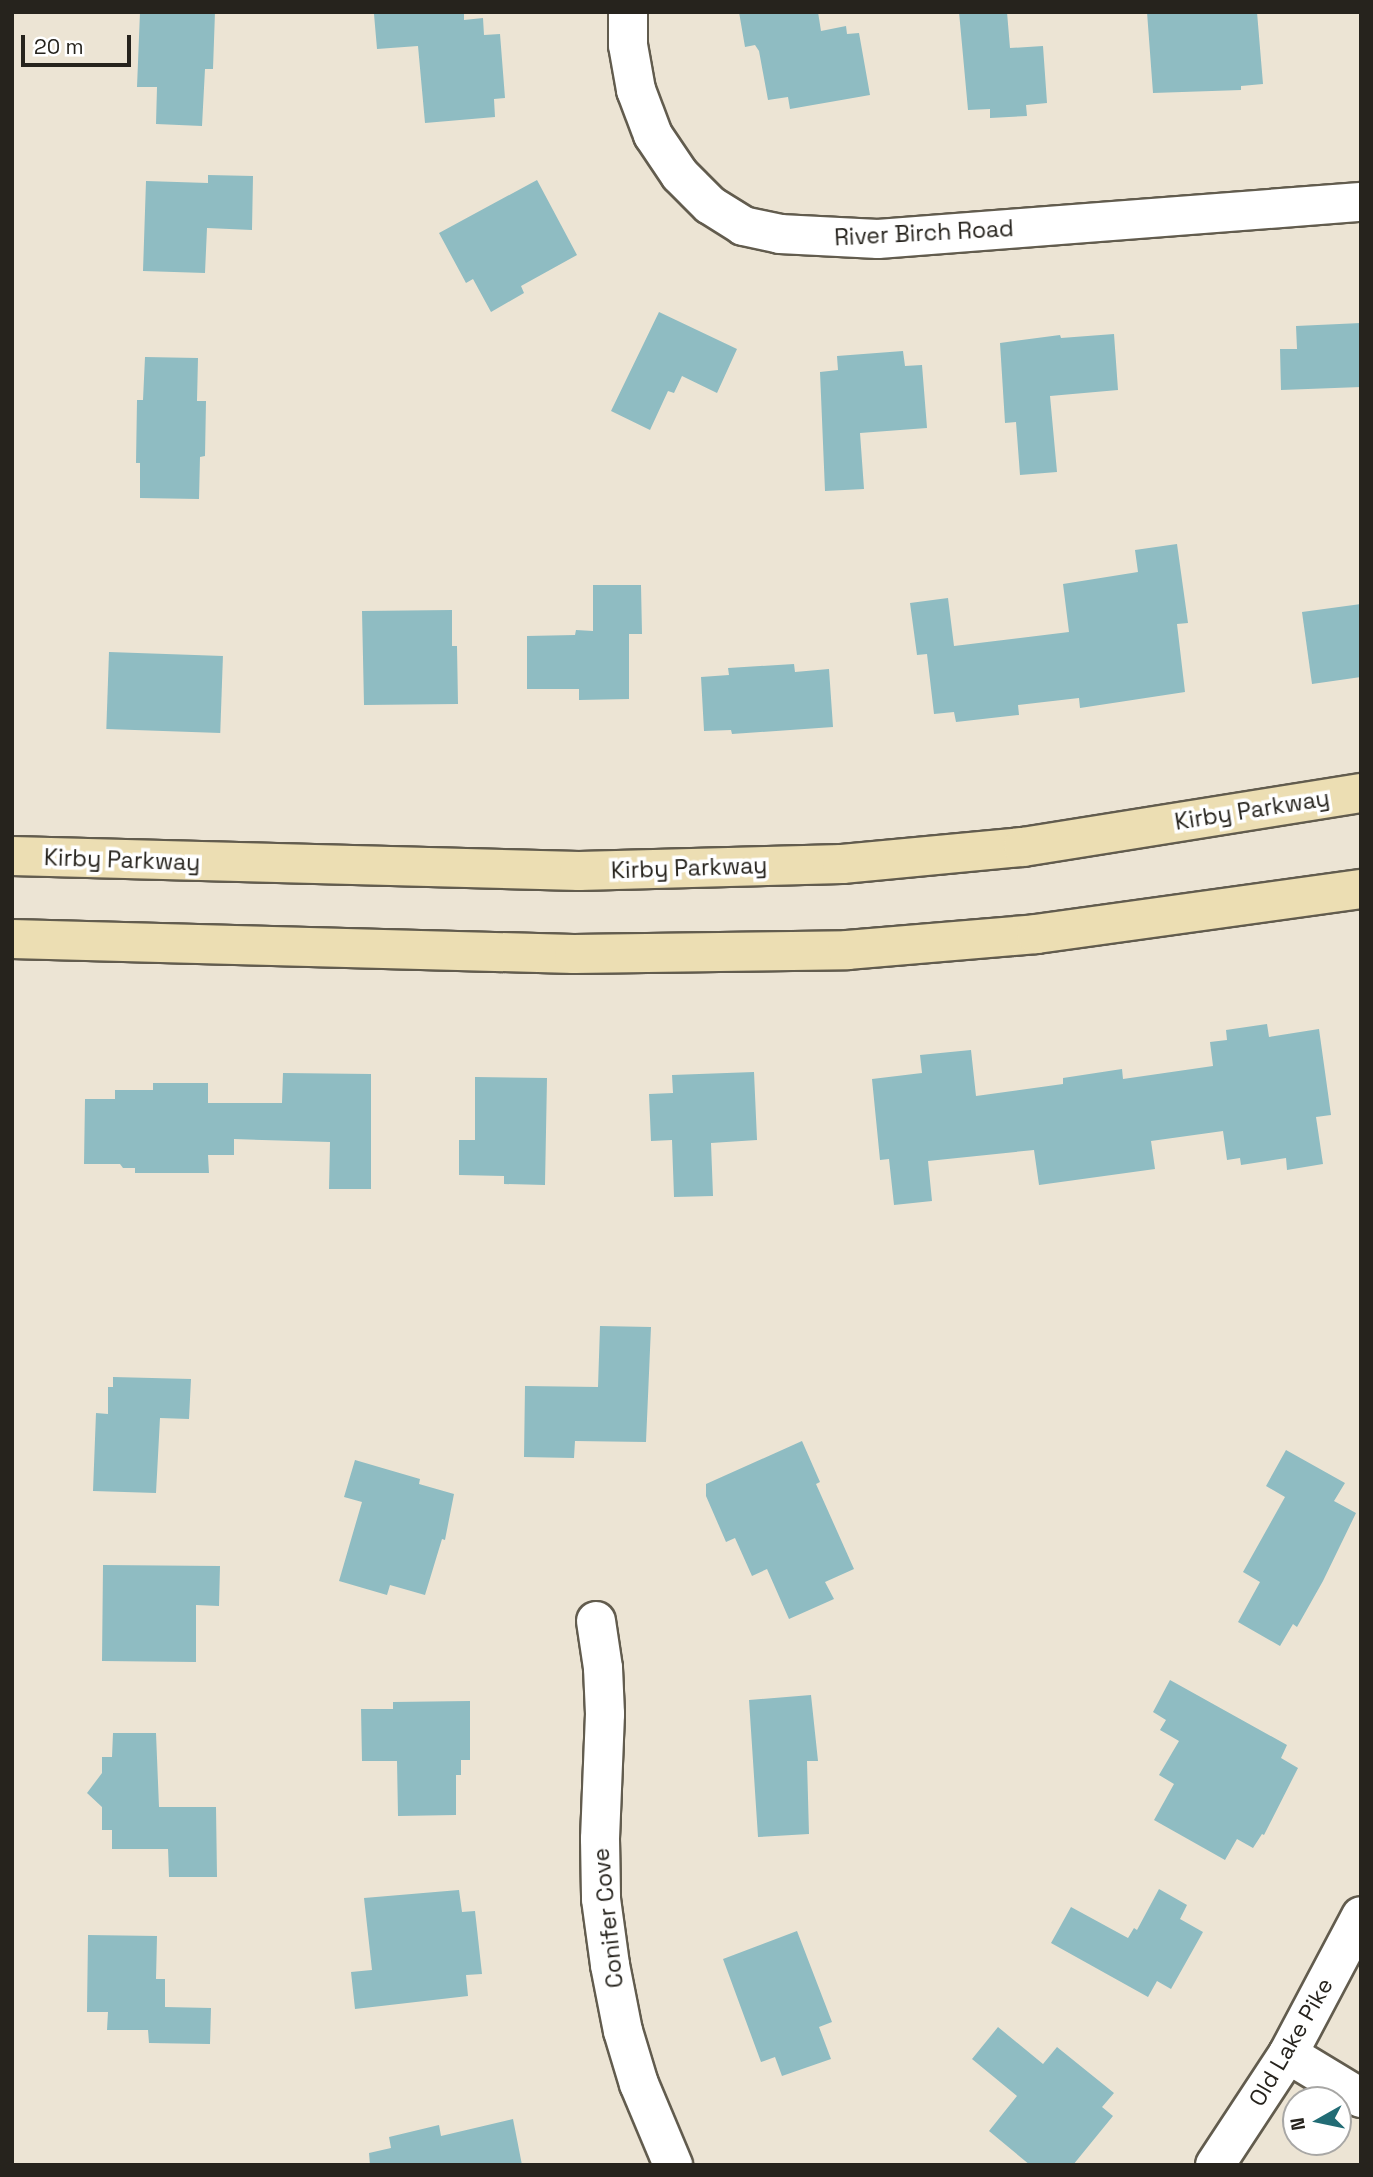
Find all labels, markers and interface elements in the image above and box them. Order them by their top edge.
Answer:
scale bar [24,21,135,65]
text: 20 m [34,33,84,60]
street label: River Birch Road [834,215,1014,251]
street label: Kirby Parkway [1173,784,1331,836]
street label: Kirby Parkway [43,843,201,877]
street label: Kirby Parkway [610,851,768,885]
street label: Conifer Cove [587,1847,629,1989]
street label: Old Lake Pike [1243,1973,1339,2111]
north arrow [1282,2086,1352,2156]
text: N [1284,2116,1311,2132]

